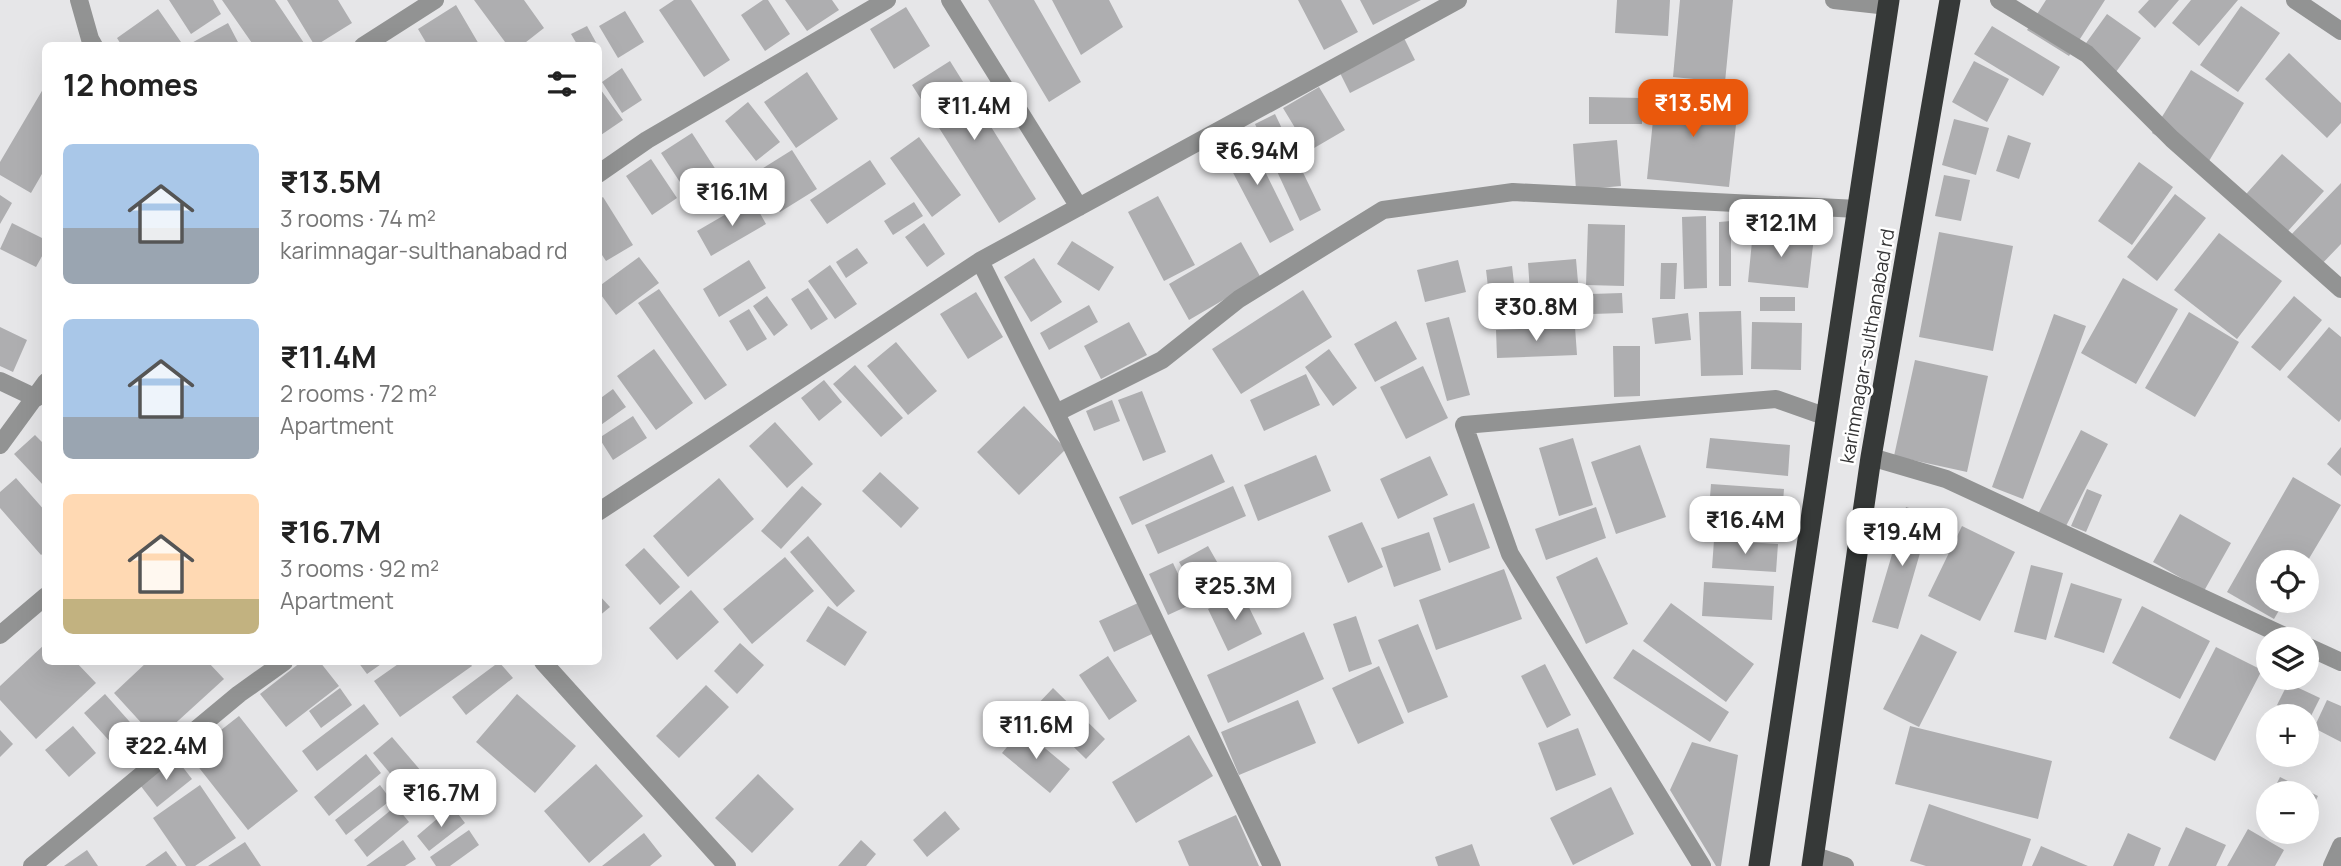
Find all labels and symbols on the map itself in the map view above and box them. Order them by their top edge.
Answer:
pin: ₹13.5M [1636,80,1750,139]
pin: ₹11.4M [917,82,1031,142]
pin: ₹6.94M [1200,128,1314,187]
pin: ₹16.1M [675,168,789,228]
pin: ₹12.1M [1724,200,1838,259]
street label: karimnagar-sulthanabad rd [1834,227,1900,465]
pin: ₹30.8M [1479,284,1593,343]
pin: ₹16.4M [1688,496,1802,556]
pin: ₹19.4M [1845,508,1959,568]
pin: ₹25.3M [1178,562,1292,622]
pin: ₹11.6M [979,702,1093,761]
pin: ₹22.4M [109,722,223,782]
pin: ₹16.7M [384,770,498,829]

